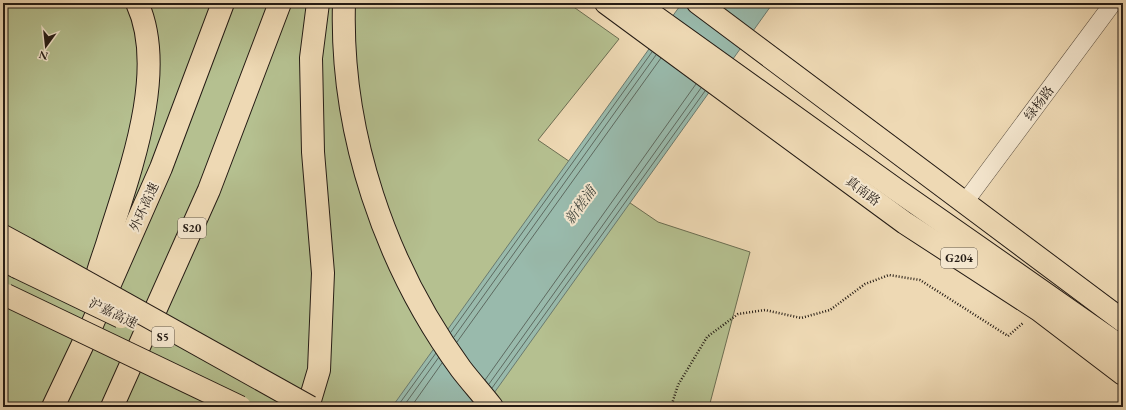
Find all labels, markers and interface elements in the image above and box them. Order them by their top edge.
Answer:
north arrow [26,26,66,66]
text: N [37,48,50,64]
street label: 绿杨路 [1020,82,1058,124]
street label: 真南路 [842,172,884,210]
street label: 外环高速 [126,180,162,234]
water label: 新槎浦 [560,181,601,227]
road number: S20 [178,218,206,238]
road number: G204 [941,248,977,268]
street label: 沪嘉高速 [86,294,140,332]
road number: S5 [152,327,174,347]

